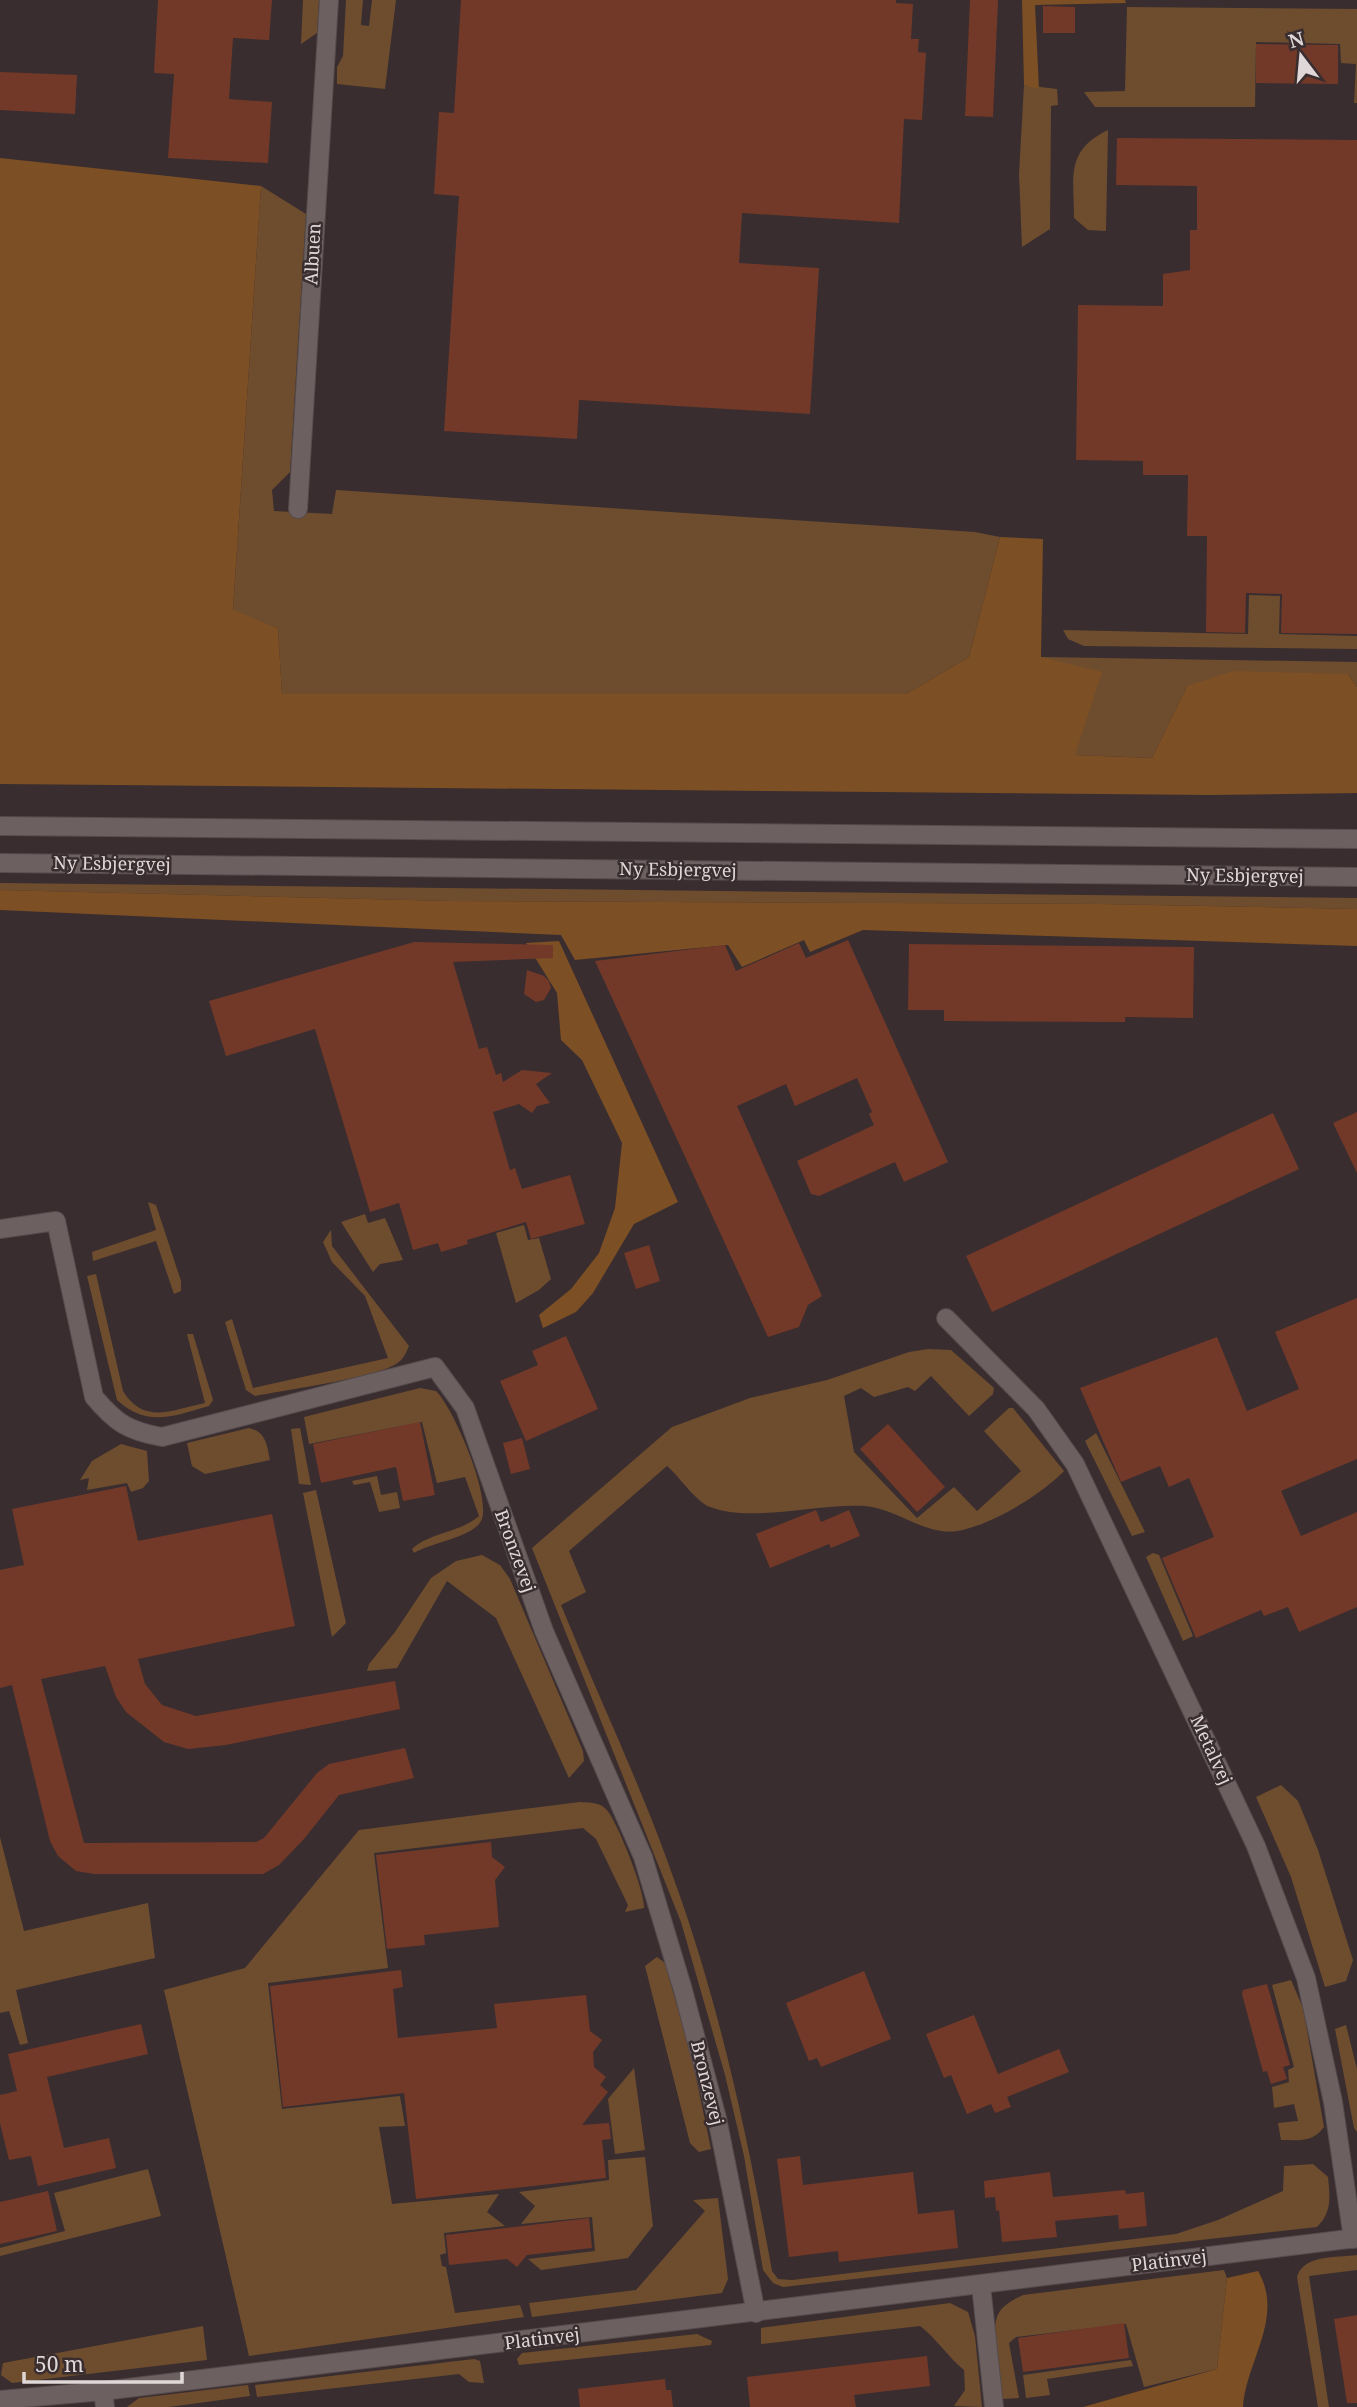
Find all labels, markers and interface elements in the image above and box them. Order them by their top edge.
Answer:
north arrow [1266,21,1336,91]
text: N [1286,25,1307,54]
street label: Albuen [298,222,326,286]
street label: Ny Esbjergvej [53,850,171,876]
street label: Ny Esbjergvej [619,856,737,882]
street label: Ny Esbjergvej [1186,862,1304,888]
street label: Bronzevej [490,1506,542,1595]
street label: Metalvej [1185,1711,1238,1788]
street label: Bronzevej [686,2038,730,2128]
street label: Platinvej [1130,2243,1208,2277]
street label: Platinvej [503,2321,581,2355]
scale bar [24,2340,182,2384]
text: 50 m [35,2350,84,2378]

